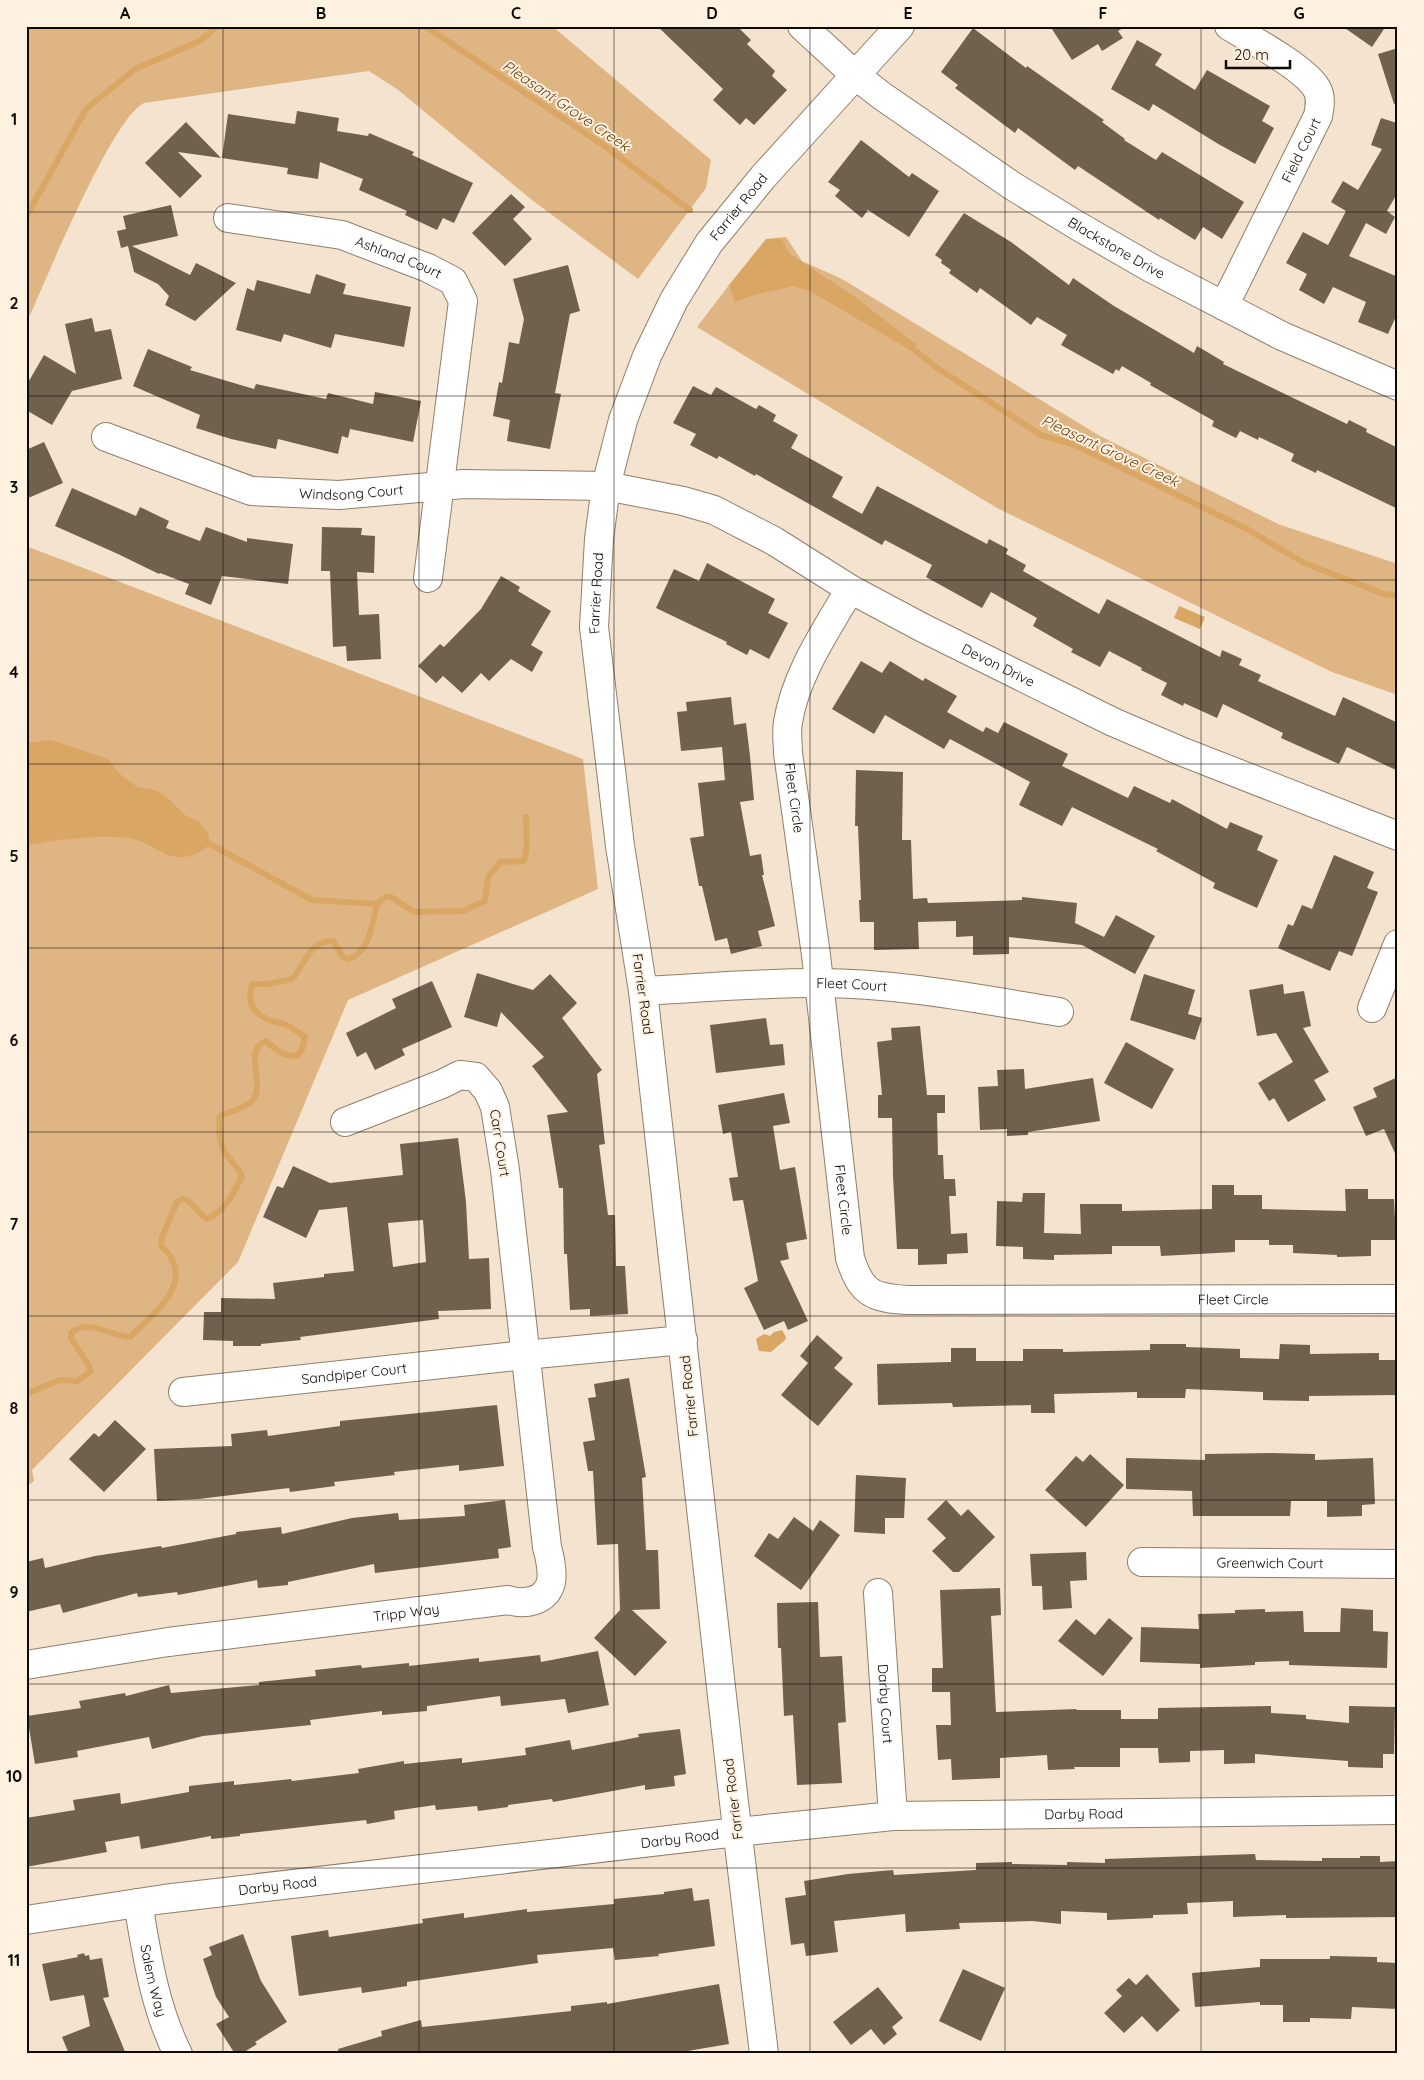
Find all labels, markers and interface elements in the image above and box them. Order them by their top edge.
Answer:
text: A [120,3,131,23]
text: B [316,3,326,23]
text: C [511,3,521,23]
text: D [706,3,718,23]
text: E [903,3,913,23]
text: F [1099,3,1108,23]
text: G [1293,3,1305,23]
scale bar [1226,38,1290,70]
text: 20 m [1234,45,1269,64]
water label: Pleasant Grove Creek [499,56,635,156]
text: 1 [11,109,17,129]
street label: Field Court [1278,114,1325,185]
street label: Farrier Road [706,170,771,244]
street label: Blackstone Drive [1065,213,1168,283]
street label: Ashland Court [353,232,445,283]
text: 2 [9,293,19,313]
water label: Pleasant Grove Creek [1038,410,1184,492]
text: 3 [10,477,18,497]
street label: Windsong Court [299,480,404,504]
street label: Farrier Road [585,552,607,635]
street label: Devon Drive [958,639,1038,691]
text: 4 [9,662,19,682]
street label: Fleet Circle [780,761,808,834]
text: 5 [9,846,19,866]
street label: Farrier Road [628,952,658,1036]
street label: Fleet Court [816,974,888,995]
text: 6 [10,1030,19,1050]
street label: Carr Court [486,1108,514,1178]
street label: Fleet Circle [831,1164,856,1236]
text: 7 [10,1214,19,1234]
street label: Fleet Circle [1198,1290,1269,1308]
street label: Farrier Road [676,1354,702,1438]
street label: Sandpiper Court [300,1359,408,1388]
text: 8 [10,1398,19,1418]
street label: Greenwich Court [1216,1554,1324,1572]
text: 9 [9,1582,19,1602]
street label: Tripp Way [372,1600,441,1626]
street label: Darby Court [874,1663,897,1744]
street label: Farrier Road [719,1757,747,1841]
text: 10 [6,1766,22,1786]
street label: Darby Road [1044,1804,1123,1823]
street label: Darby Road [640,1825,720,1852]
street label: Darby Road [237,1872,318,1899]
street label: Salem Way [136,1943,171,2019]
text: 11 [8,1950,20,1970]

